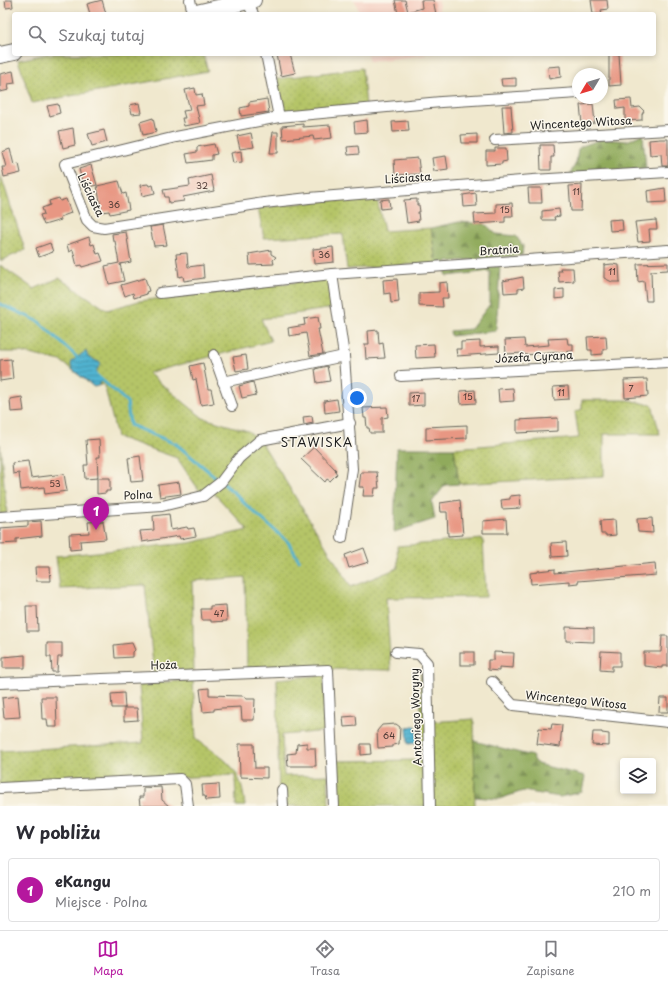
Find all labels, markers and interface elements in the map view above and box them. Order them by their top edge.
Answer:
search box [12,12,656,56]
icon: search [26,23,48,45]
text: Szukaj tutaj [58,23,145,46]
north arrow [572,68,608,104]
street label: Wincentego Witosa [530,111,632,134]
street label: Liściasta [384,167,433,188]
street label: Liściasta [74,170,110,220]
house number: 32 [196,178,208,192]
house number: 11 [572,184,580,198]
house number: 36 [108,197,120,211]
house number: 15 [500,202,510,216]
street label: Bratnia [478,240,520,259]
house number: 36 [318,247,330,261]
house number: 11 [608,264,616,278]
street label: Józefa Cyrana [495,346,573,367]
house number: 7 [628,381,634,395]
house number: 11 [557,385,565,399]
your location [347,388,367,408]
house number: 15 [463,389,473,403]
house number: 17 [412,391,421,405]
district label: STAWISKA [281,433,353,451]
house number: 53 [49,476,61,490]
street label: Polna [123,485,153,504]
pin: 1 [83,497,109,530]
house number: 47 [214,606,224,620]
street label: Hoża [150,656,178,673]
street label: Antoniego Woryny [405,668,426,766]
street label: Wincentego Witosa [525,686,628,713]
house number: 64 [383,728,395,742]
map controls [620,758,656,794]
button: layers [620,758,656,794]
text: W pobliżu [16,819,101,845]
text: eKangu [55,869,111,892]
text: 1 [27,881,33,900]
text: 210 m [612,881,651,900]
text: Miejsce · Polna [55,892,147,911]
tab: Mapa [93,938,123,979]
tab: Trasa [310,938,340,979]
tab: Zapisane [526,938,575,979]

